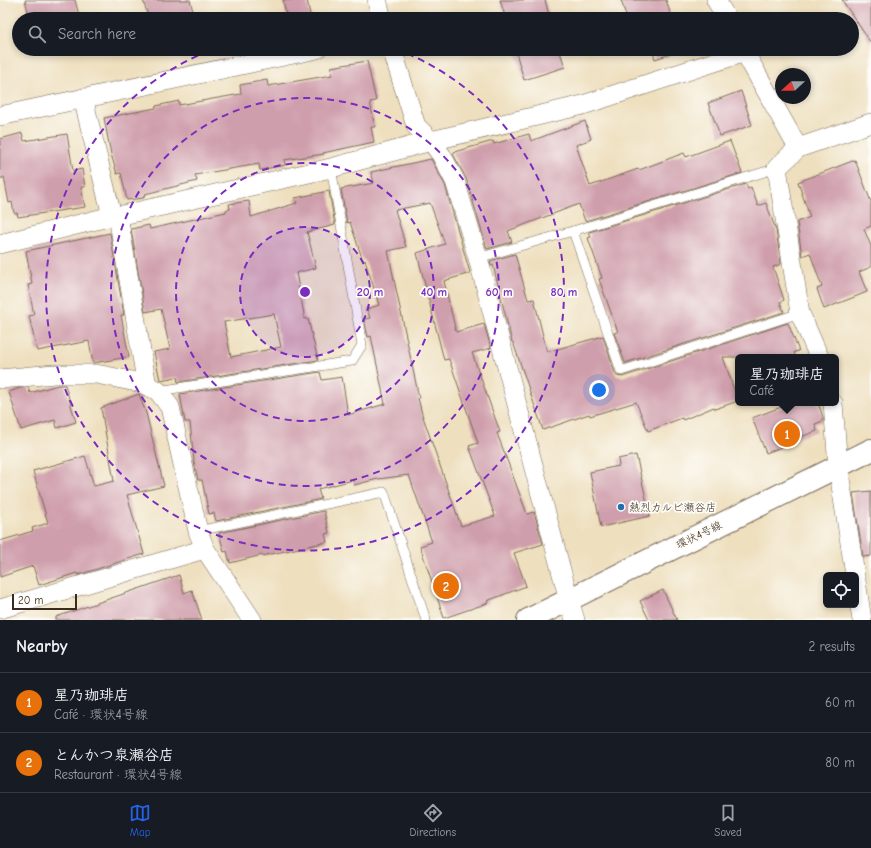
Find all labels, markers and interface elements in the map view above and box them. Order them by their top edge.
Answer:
search box [12,12,859,56]
icon: search [26,23,48,45]
text: Search here [58,25,136,43]
north arrow [775,68,811,104]
centre of rings [298,285,312,299]
text: 20 m [357,285,383,299]
text: 40 m [421,285,447,299]
text: 60 m [486,285,512,299]
text: 80 m [551,285,577,299]
popup [735,354,839,406]
text: 星乃珈琲店 [749,365,825,383]
your location [589,380,609,400]
text: Café [749,383,774,398]
pin: 1 [774,419,800,449]
place label: 熱烈カルビ瀬谷店 [629,501,717,514]
marker: 熱烈カルビ瀬谷店 [616,502,626,512]
street label: 環状4号線 [674,518,724,552]
pin: 2 [433,571,459,601]
map controls [823,572,859,608]
button: locate [823,572,859,608]
scale bar [12,592,77,611]
text: 20 m [18,594,43,607]
text: Nearby [16,637,67,656]
text: 2 results [808,639,855,654]
text: 星乃珈琲店 [54,686,129,704]
text: 1 [26,695,32,710]
text: 60 m [825,695,855,710]
text: Café · 環状4号線 [54,707,148,722]
text: とんかつ泉瀬谷店 [54,746,174,764]
text: 2 [26,755,32,770]
text: 80 m [825,755,855,770]
text: Restaurant · 環状4号線 [54,767,182,782]
tab: Map [129,802,151,839]
tab: Directions [409,802,456,839]
tab: Saved [714,802,742,839]

